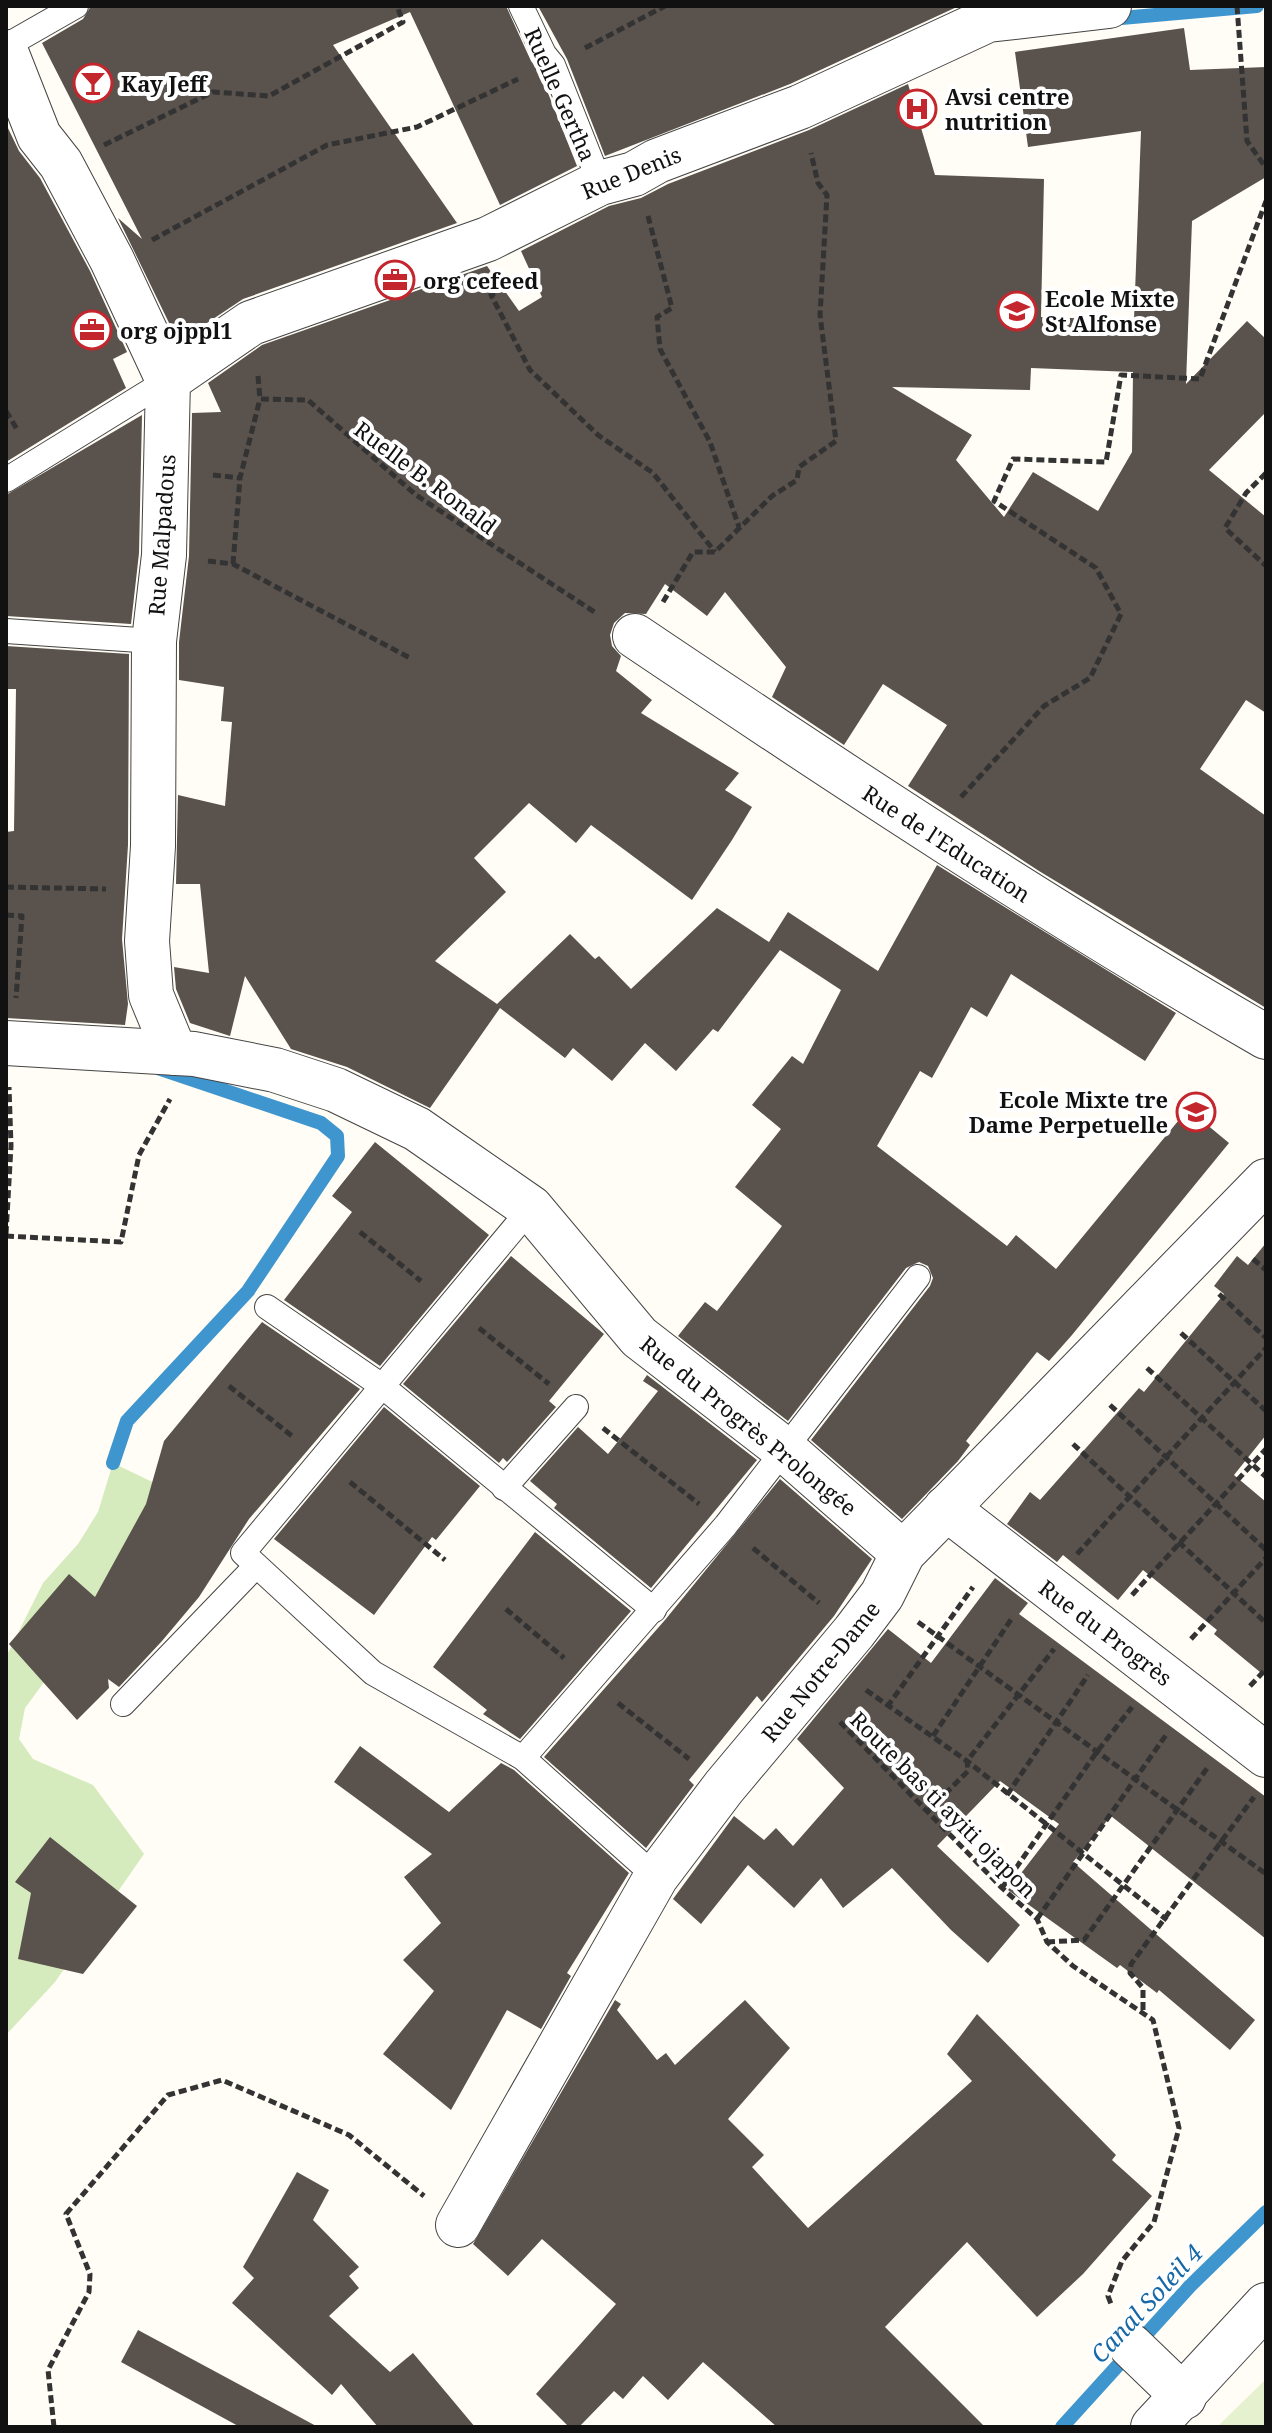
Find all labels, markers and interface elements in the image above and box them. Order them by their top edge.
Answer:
street label: Ruelle Gertha [518,22,604,166]
bar icon: Kay Jeff [72,62,114,104]
place label: Kay Jeff [121,68,209,98]
place label: Avsi centre nutrition [945,81,1069,136]
hospital icon: Avsi centre nutrition [896,88,938,130]
street label: Rue Denis [577,138,685,206]
office icon: org cefeed [374,259,416,301]
place label: org cefeed [423,265,539,295]
place label: Ecole Mixte St Alfonse [1045,283,1175,338]
school or university icon: Ecole Mixte St Alfonse [996,290,1038,332]
office icon: org ojppl1 [71,309,113,351]
place label: org ojppl1 [120,315,233,345]
street label: Ruelle B. Ronald [349,414,504,541]
street label: Rue Malpadous [140,453,182,617]
street label: Rue de l'Education [857,777,1037,909]
place label: Ecole Mixte tre Dame Perpetuelle [969,1084,1168,1139]
school or university icon: Ecole Mixte tre Dame Perpetuelle [1175,1091,1217,1133]
street label: Rue du Progrès Prolongée [634,1328,864,1522]
street label: Rue du Progrès [1033,1572,1179,1692]
street label: Rue Notre-Dame [754,1594,886,1748]
street label: Route bas ti ayiti ojapon [844,1704,1044,1904]
water label: Canal Soleil 4 [1082,2237,1210,2369]

